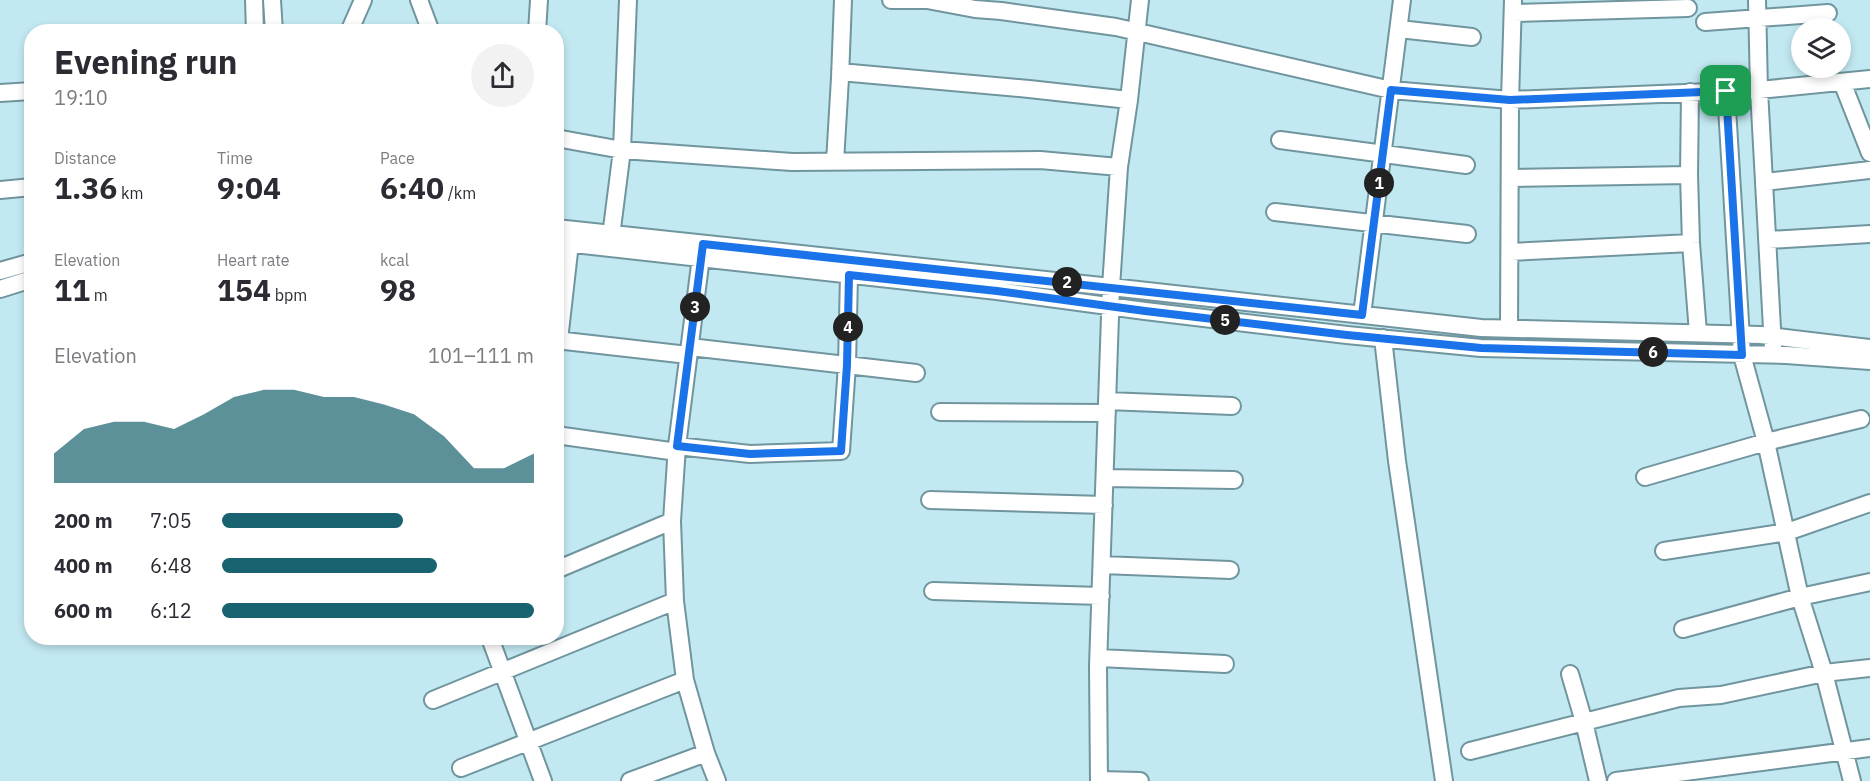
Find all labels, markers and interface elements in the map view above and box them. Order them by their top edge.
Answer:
map controls [1791,18,1851,78]
button: layers [1791,18,1851,78]
text: Evening run [54,40,238,83]
button: share [471,44,534,107]
pin [1700,65,1751,116]
icon: arrive [1709,74,1742,107]
text: 19:10 [54,84,108,111]
text: Distance [54,148,116,168]
text: Time [217,148,253,168]
text: Pace [380,148,415,168]
text: 1.36 [54,168,117,207]
text: 9:04 [217,168,281,207]
text: 6:40 [380,168,444,207]
pin: 1 [1364,168,1394,198]
text: 1 [1374,173,1384,193]
text: km [117,183,144,203]
text: /km [444,183,476,203]
text: Elevation [54,250,120,270]
text: Heart rate [217,250,290,270]
text: kcal [380,250,409,270]
pin: 2 [1052,267,1082,297]
text: 11 [54,270,90,309]
text: 154 [217,270,271,309]
text: 98 [380,270,416,309]
text: 2 [1062,272,1072,292]
text: m [90,285,108,305]
text: bpm [271,285,307,305]
pin: 3 [680,292,710,322]
text: 3 [690,297,700,317]
pin: 5 [1210,305,1240,335]
text: 5 [1220,310,1230,330]
pin: 4 [833,312,863,342]
text: 4 [843,317,853,337]
pin: 6 [1638,337,1668,367]
text: Elevation [54,342,137,369]
text: 101–111 m [428,342,534,369]
text: 6 [1648,342,1658,362]
text: 200 m [54,507,113,534]
text: 7:05 [150,507,192,534]
text: 400 m [54,552,113,579]
text: 6:48 [150,552,192,579]
text: 600 m [54,597,113,624]
text: 6:12 [150,597,192,624]

